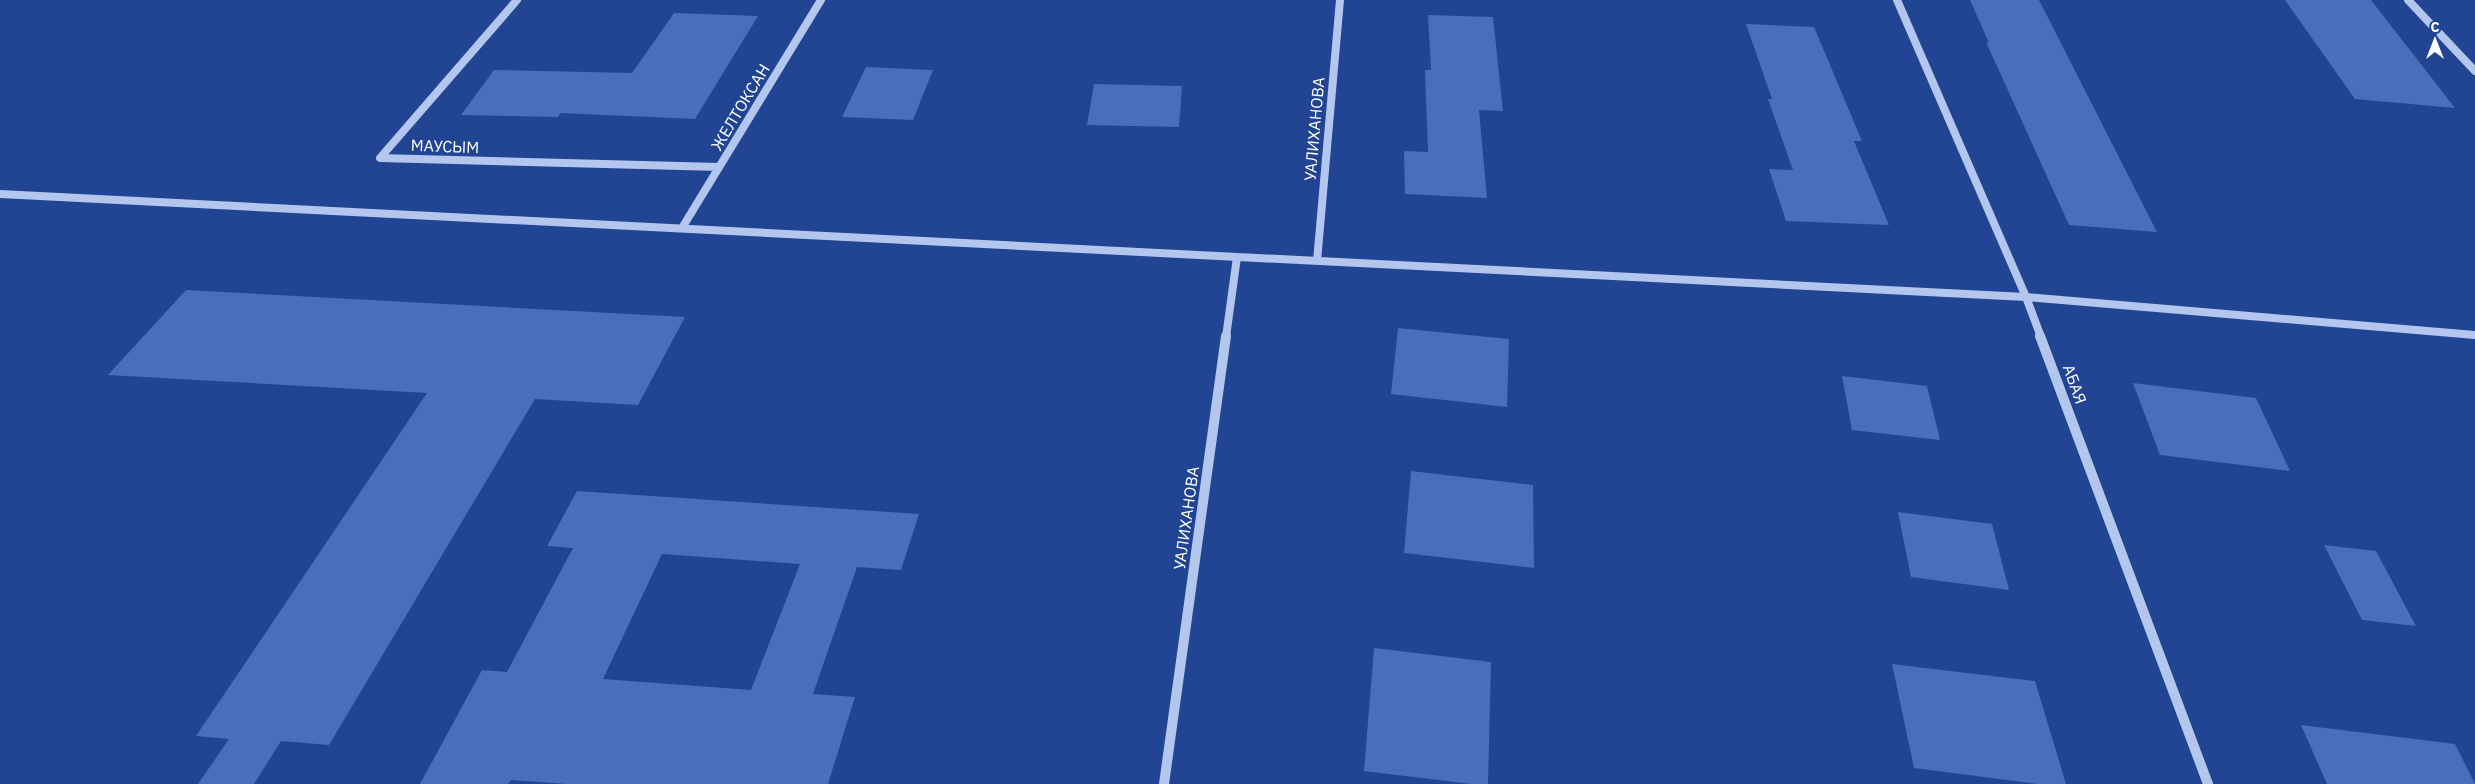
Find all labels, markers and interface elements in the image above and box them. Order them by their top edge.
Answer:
north arrow [2410,15,2460,65]
text: С [2430,18,2440,36]
street label: ЖЕЛТОКСАН [706,60,774,154]
street label: УАЛИХАНОВА [1299,76,1329,182]
street label: МАУСЫМ [410,135,480,157]
street label: АБАЯ [2059,361,2091,407]
street label: УАЛИХАНОВА [1169,465,1203,571]

